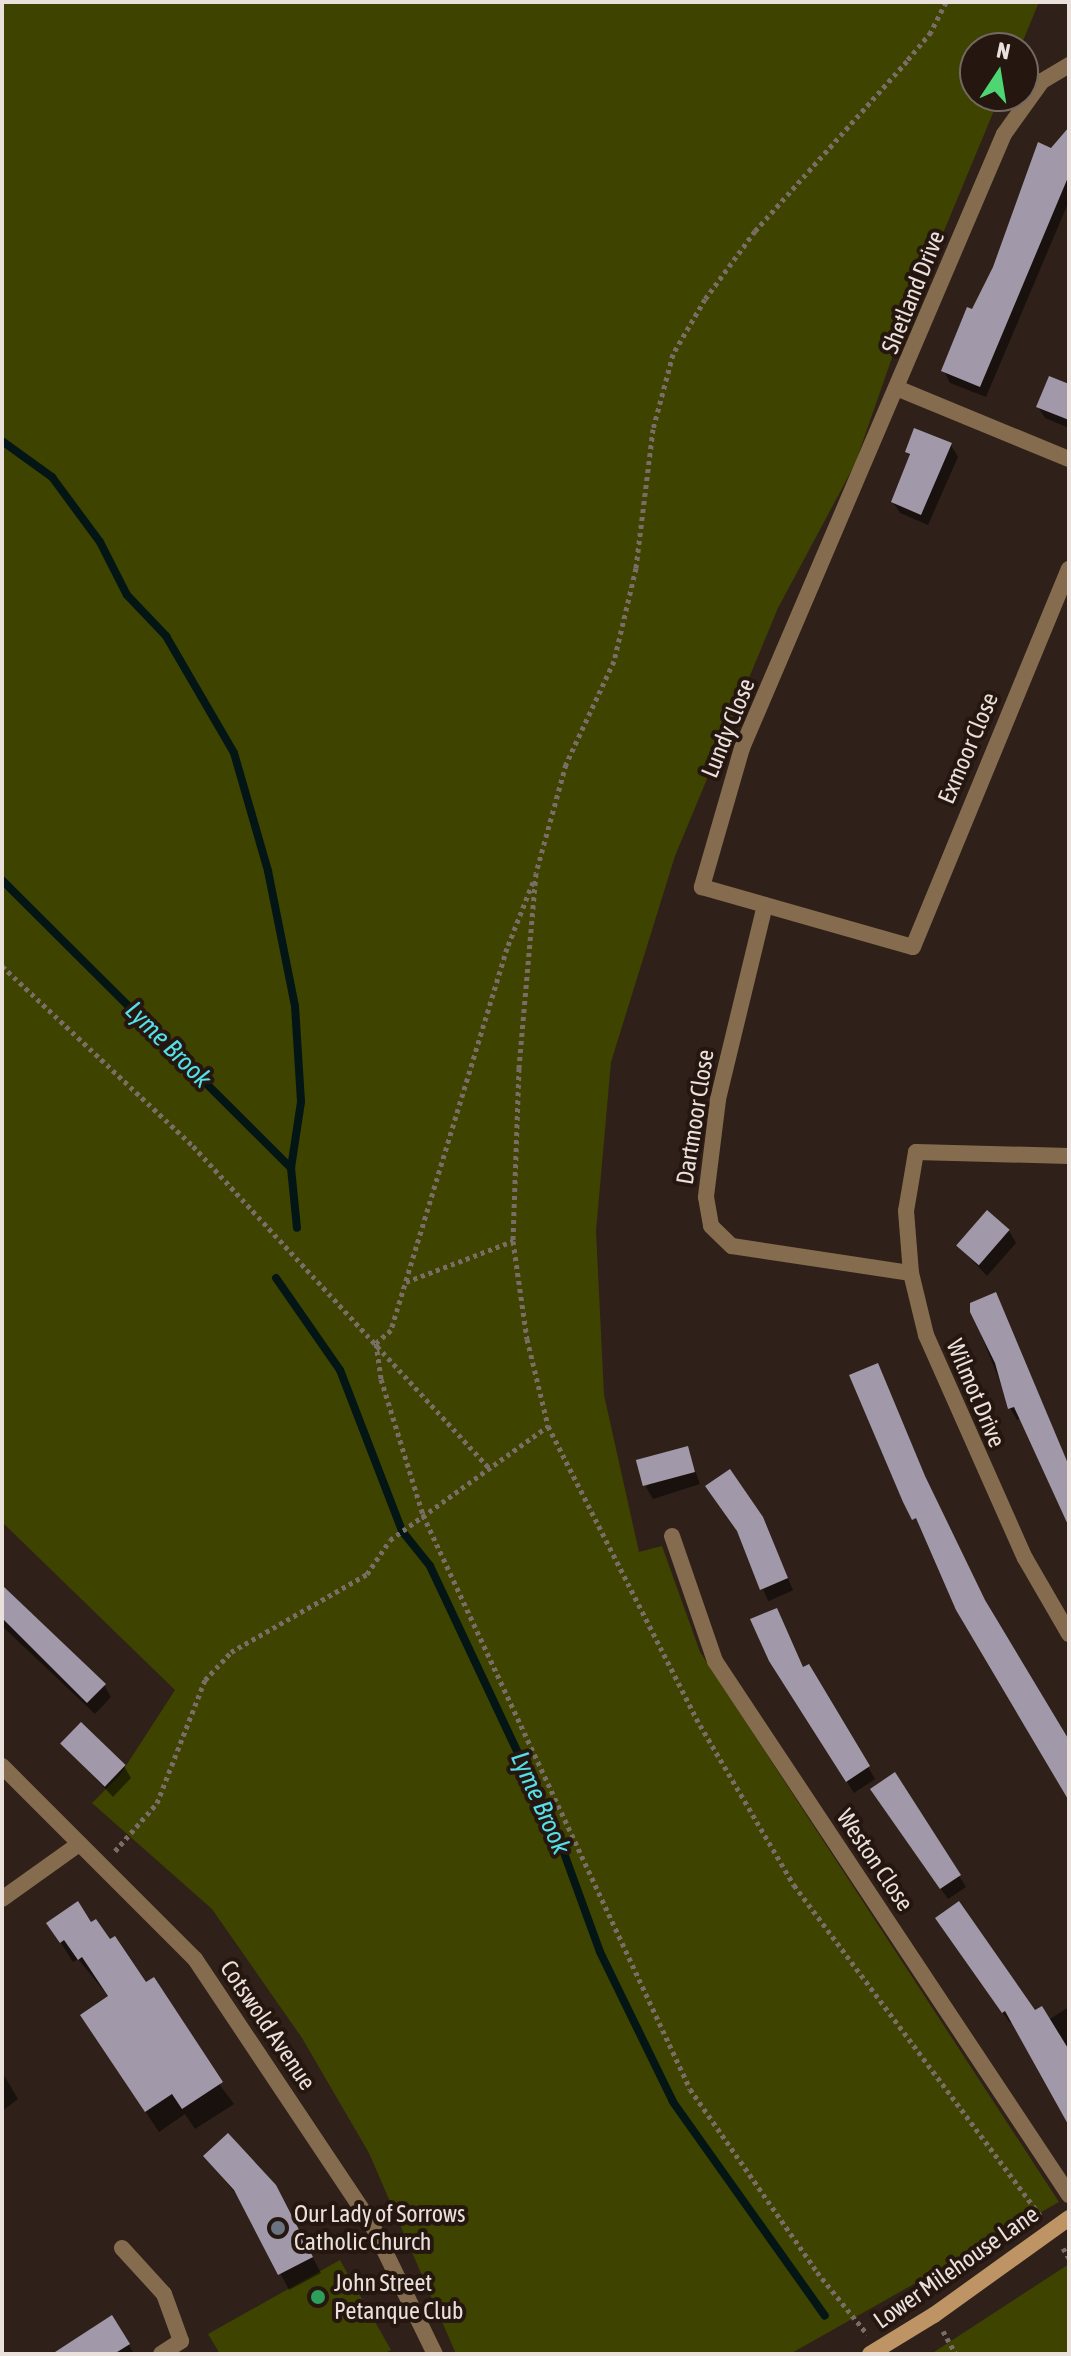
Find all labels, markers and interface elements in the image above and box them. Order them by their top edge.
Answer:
north arrow [959,32,1039,112]
text: N [995,36,1013,65]
street label: Shetland Drive [875,226,951,358]
street label: Lundy Close [695,674,761,782]
street label: Exmoor Close [932,688,1004,808]
water label: Lyme Brook [118,995,218,1095]
street label: Dartmoor Close [670,1048,720,1186]
street label: Wilmot Drive [940,1335,1012,1451]
water label: Lyme Brook [504,1747,576,1859]
street label: Weston Close [830,1804,920,1916]
street label: Cotswold Avenue [214,1955,322,2095]
street label: Lower Milehouse Lane [868,2199,1044,2335]
place label: Our Lady of Sorrows Catholic Church [294,2200,466,2256]
marker: Our Lady of Sorrows Catholic Church [269,2219,287,2237]
place label: John Street Petanque Club [334,2269,463,2325]
marker: John Street Petanque Club [309,2288,327,2306]

